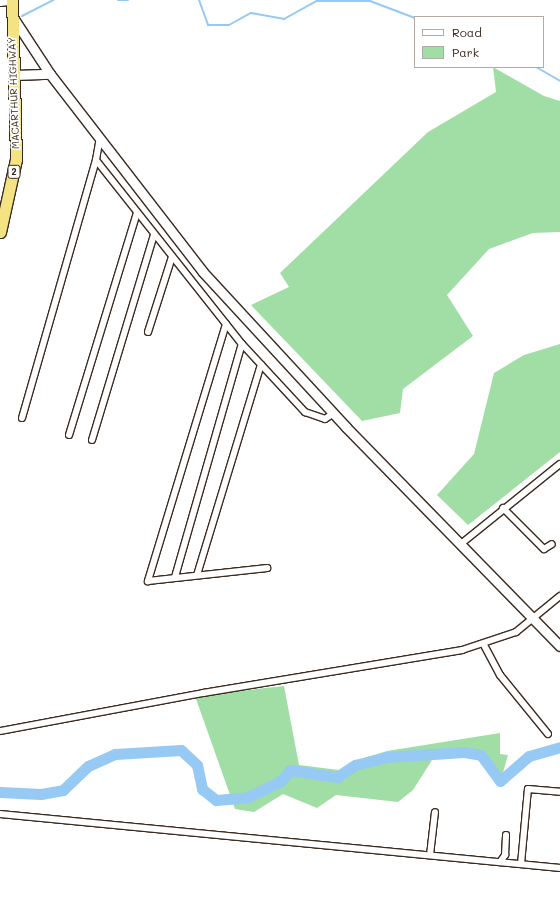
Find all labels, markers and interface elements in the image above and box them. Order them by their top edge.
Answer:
legend [414,16,544,68]
text: Road [452,24,482,40]
street label: MACARTHUR HIGHWAY [6,37,22,149]
text: Park [452,44,479,60]
road number: 2 [7,165,21,179]

